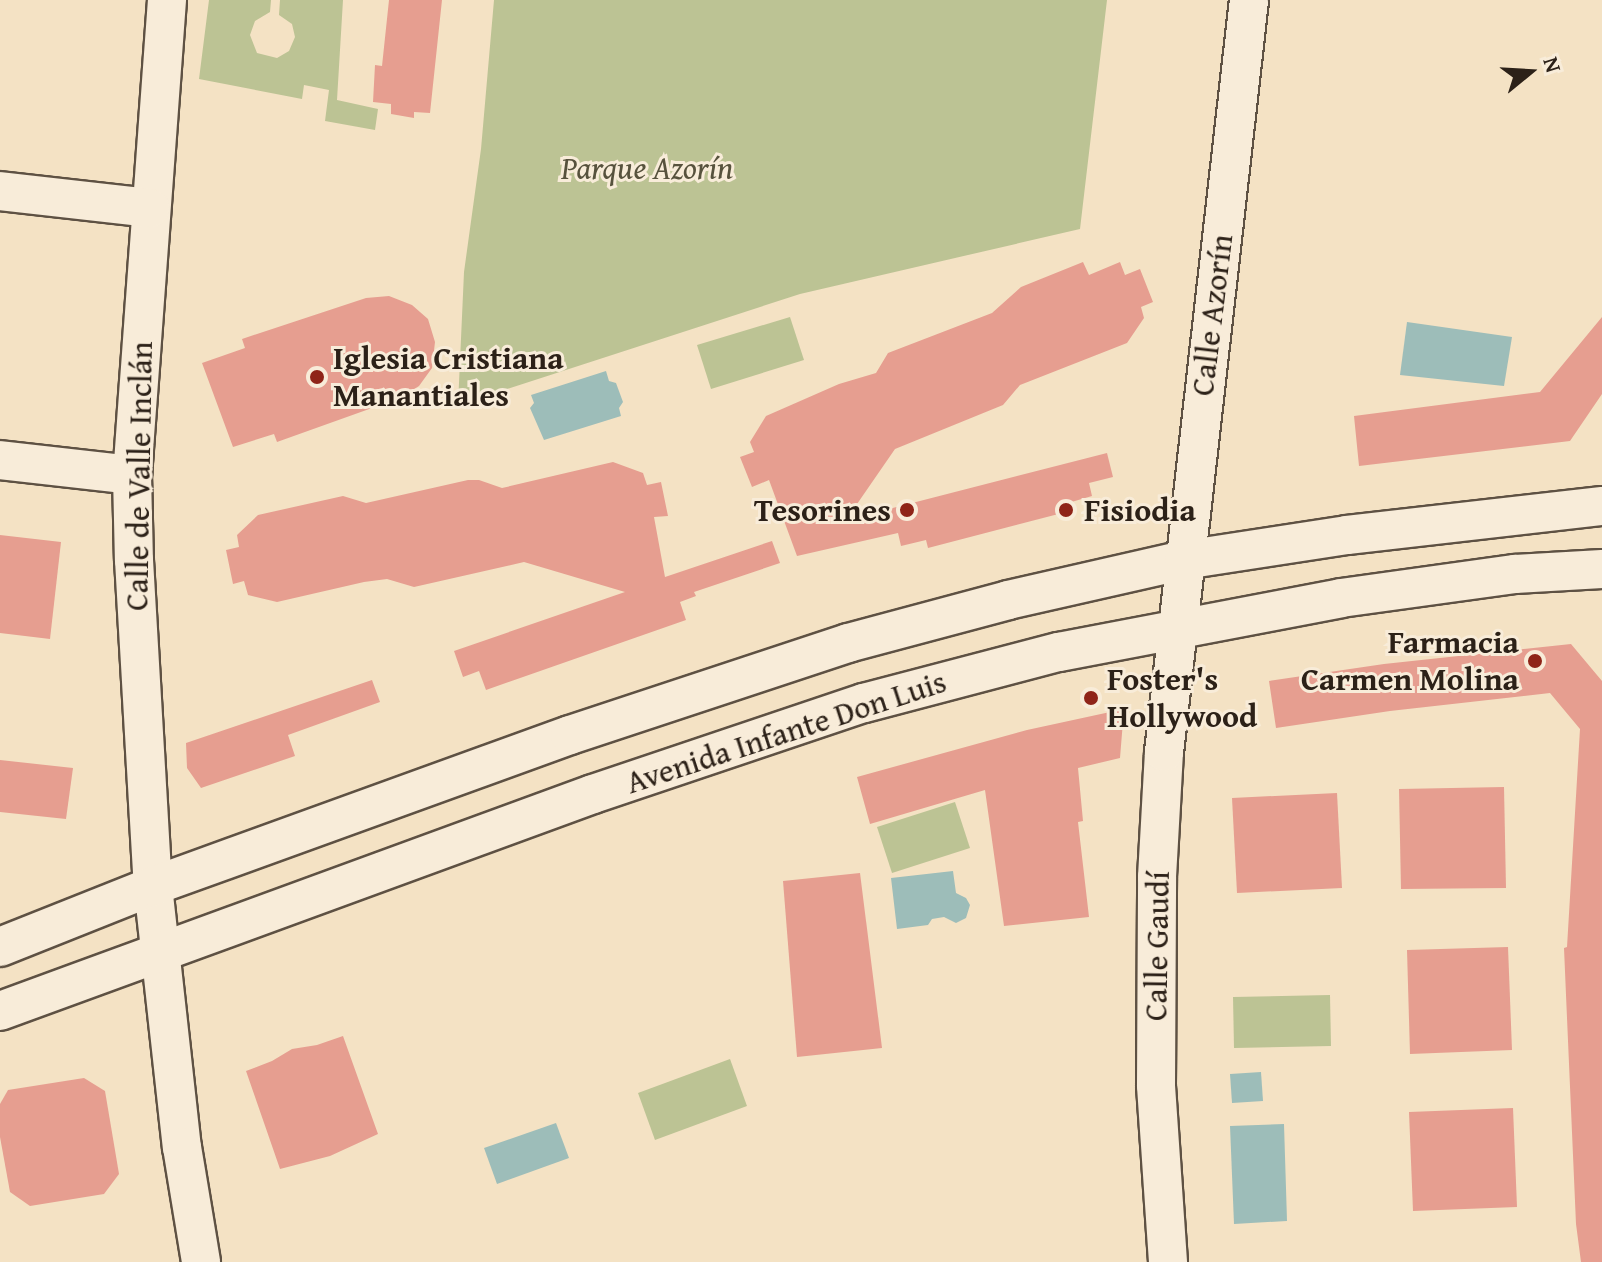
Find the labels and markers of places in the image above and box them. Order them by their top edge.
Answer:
place label: Iglesia Cristiana Manantiales [333,340,564,415]
marker: Iglesia Cristiana Manantiales [308,368,326,386]
place label: Tesorines [754,491,891,529]
place label: Fisiodia [1084,491,1196,529]
marker: Fisiodia [1055,499,1077,521]
marker: Tesorines [898,501,916,519]
place label: Farmacia Carmen Molina [1301,624,1519,699]
marker: Farmacia Carmen Molina [1526,652,1544,670]
place label: Foster's Hollywood [1107,661,1257,736]
marker: Foster's Hollywood [1082,689,1100,707]

